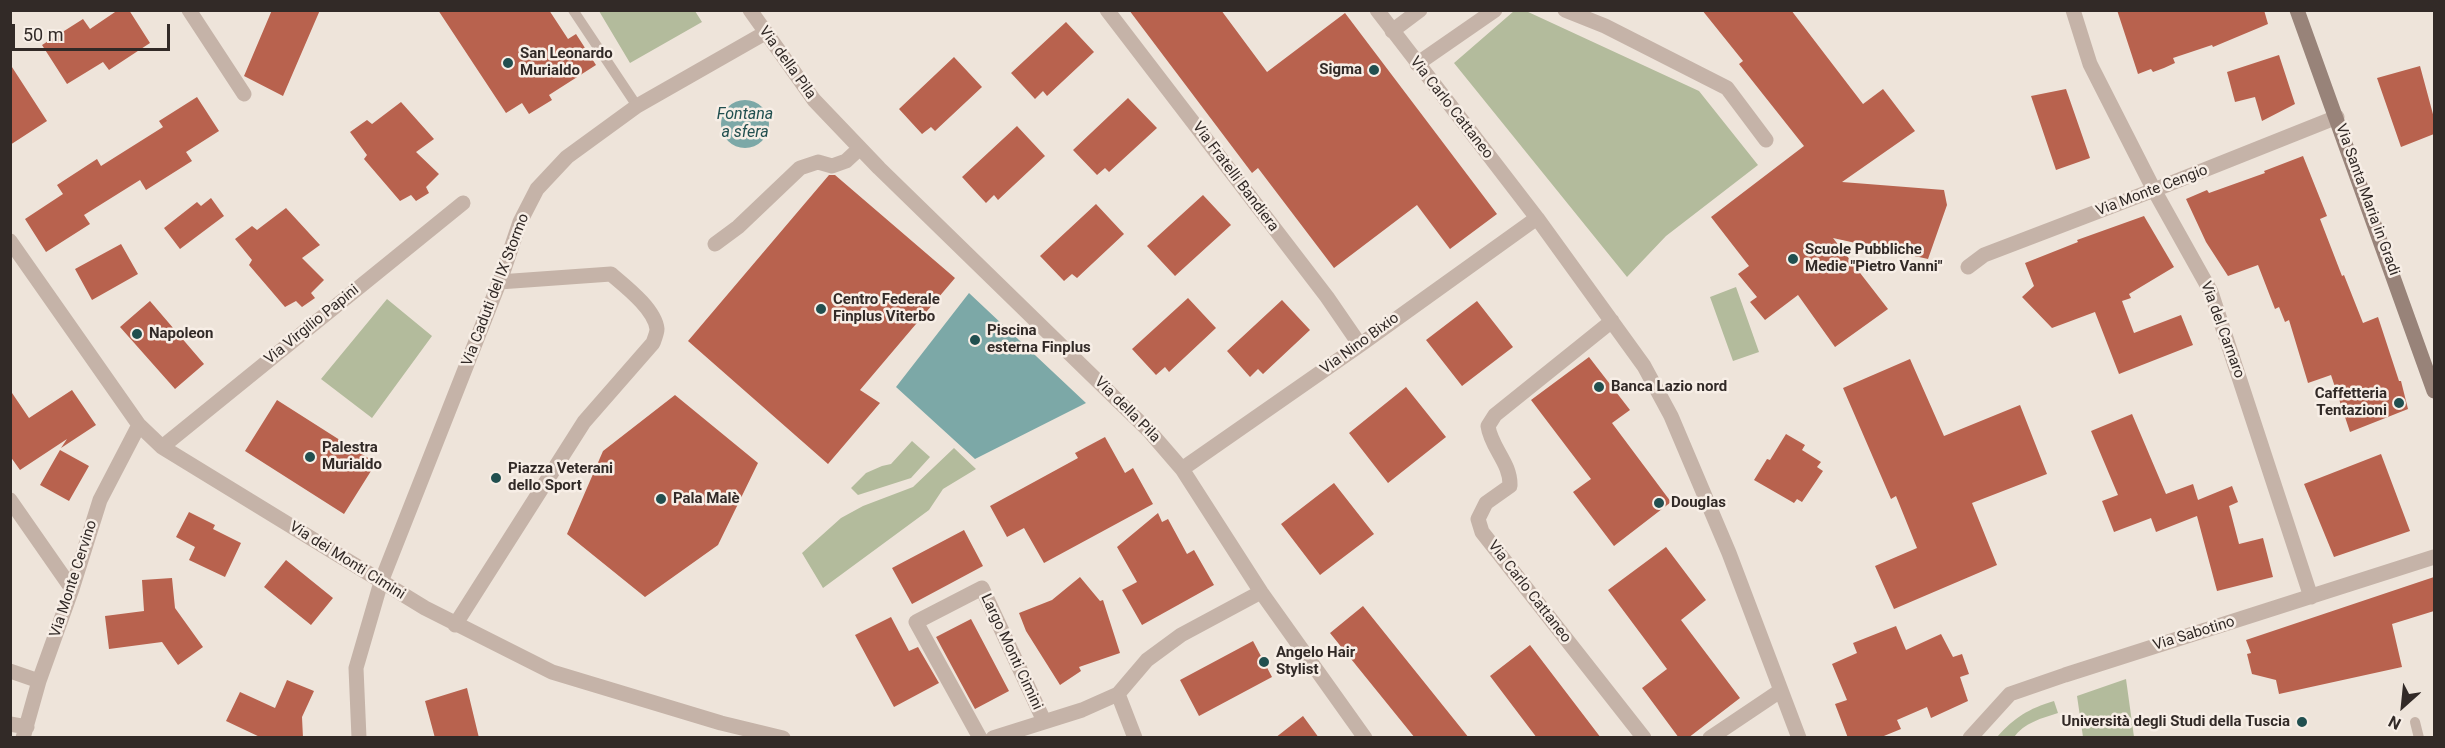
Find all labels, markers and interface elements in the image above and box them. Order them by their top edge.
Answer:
scale bar [15,12,172,50]
street label: Via della Pila [755,23,819,103]
text: 50 m [23,24,63,45]
place label: San Leonardo Murialdo [520,45,613,80]
street label: Via Carlo Cattaneo [1406,53,1496,163]
marker: San Leonardo Murialdo [501,56,515,70]
place label: Sigma [1319,61,1362,79]
marker: Sigma [1367,63,1381,77]
water label: Fontana a sfera [717,105,773,143]
street label: Via Fratelli Bandiera [1188,119,1282,235]
street label: Via Santa Maria in Gradi [2331,122,2403,278]
street label: Via Monte Cengio [2094,161,2210,221]
street label: Via Caduti del IX Stormo [459,211,533,369]
place label: Scuole Pubbliche Medie "Pietro Vanni" [1805,241,1943,276]
marker: Scuole Pubbliche Medie "Pietro Vanni" [1786,252,1800,266]
street label: Via del Carnaro [2196,279,2248,381]
street label: Via Virgilio Papini [261,281,363,369]
place label: Centro Federale Finplus Viterbo [833,291,940,326]
marker: Centro Federale Finplus Viterbo [814,302,828,316]
street label: Via Nino Bixio [1317,309,1403,379]
place label: Piscina esterna Finplus [987,322,1091,357]
place label: Napoleon [149,325,213,343]
marker: Napoleon [130,327,144,341]
marker: Piscina esterna Finplus [968,333,982,347]
street label: Via della Pila [1090,373,1164,447]
place label: Banca Lazio nord [1611,378,1727,396]
marker: Banca Lazio nord [1592,380,1606,394]
place label: Caffetteria Tentazioni [2315,385,2387,420]
marker: Caffetteria Tentazioni [2392,396,2406,410]
place label: Palestra Murialdo [322,439,382,474]
marker: Palestra Murialdo [303,450,317,464]
place label: Piazza Veterani dello Sport [508,460,613,495]
marker: Piazza Veterani dello Sport [489,471,503,485]
place label: Pala Malè [673,490,740,508]
marker: Pala Malè [654,492,668,506]
place label: Douglas [1671,494,1726,512]
marker: Douglas [1652,496,1666,510]
street label: Via Monte Cervino [47,518,101,640]
street label: Via dei Monti Cimini [286,518,408,604]
street label: Via Carlo Cattaneo [1484,537,1574,647]
street label: Largo Monti Cimini [976,591,1046,713]
street label: Via Sabotino [2151,613,2237,655]
place label: Angelo Hair Stylist [1276,644,1355,679]
marker: Angelo Hair Stylist [1257,655,1271,669]
north arrow [2373,676,2433,736]
text: N [2385,711,2404,734]
place label: Università degli Studi della Tuscia [2062,713,2290,731]
marker: Università degli Studi della Tuscia [2295,715,2309,729]

